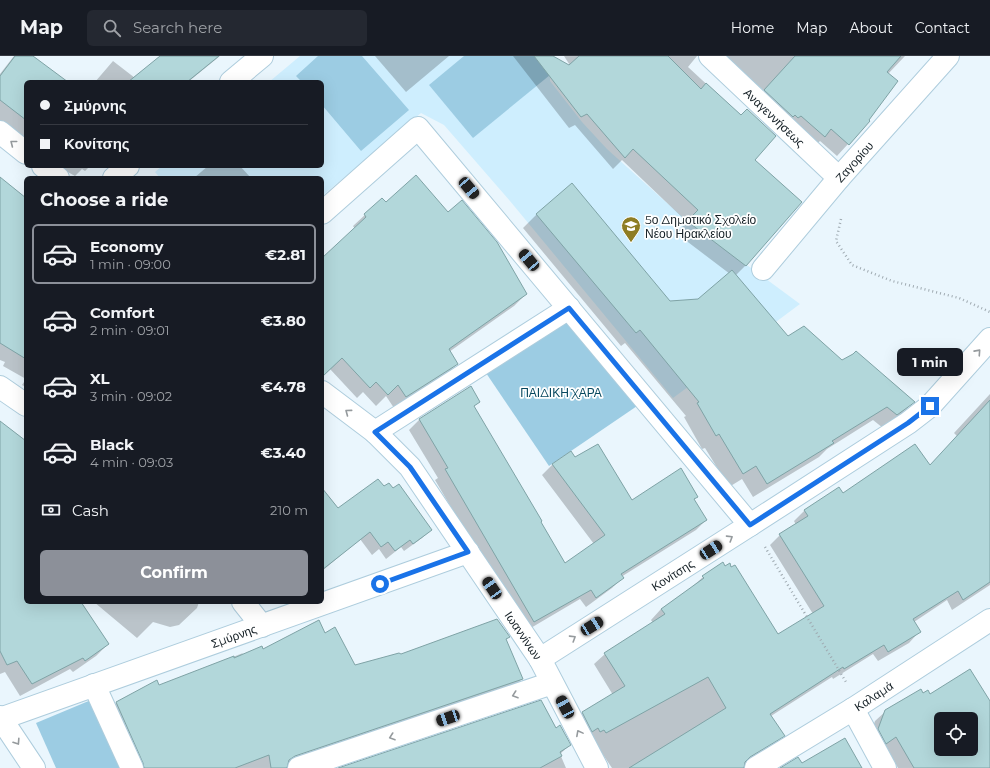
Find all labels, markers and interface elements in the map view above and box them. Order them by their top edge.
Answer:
search box [87,10,367,46]
text: Map [20,16,63,39]
icon: search [101,17,123,39]
text: Search here [133,18,222,37]
text: Home [731,19,774,37]
text: Map [796,19,827,37]
text: About [849,19,893,37]
text: Contact [915,19,970,37]
street label: Αναγεννήσεως [741,85,809,150]
text: Σμύρνης [64,96,127,115]
text: Κονίτσης [64,134,130,153]
street label: Ζαγορίου [832,138,876,185]
one-way arrow [10,140,18,147]
car [457,175,481,201]
text: Choose a ride [40,189,168,211]
place label: 5ο Δημοτικό Σχολείο Νέου Ηρακλείου [645,212,757,241]
school or university icon: 5ο Δημοτικό Σχολείο Νέου Ηρακλείου [620,215,642,243]
icon: car [42,236,78,272]
text: Economy [90,237,163,256]
text: €2.81 [265,245,306,264]
car [517,247,541,273]
text: 1 min · 09:00 [90,256,171,272]
icon: car [42,302,78,338]
text: Comfort [90,303,155,322]
text: €3.80 [261,311,306,330]
text: 2 min · 09:01 [90,322,170,338]
callout: 1 min [897,348,963,376]
one-way arrow [973,350,980,357]
text: 1 min [912,354,948,370]
icon: car [42,368,78,404]
text: XL [90,369,109,388]
text: €4.78 [261,377,306,396]
park label: ΠΑΙΔΙΚΗ ΧΑΡΑ [520,385,602,400]
text: 3 min · 09:02 [90,388,172,404]
route end [921,397,939,415]
one-way arrow [346,410,353,417]
icon: car [42,434,78,470]
text: Black [90,435,134,454]
text: €3.40 [261,443,306,462]
text: 4 min · 09:03 [90,454,173,470]
icon: cash [40,499,62,521]
text: Cash [72,501,109,520]
text: 210 m [270,502,308,518]
one-way arrow [726,536,733,543]
car [698,538,724,562]
button: Confirm [40,550,308,596]
street label: Κονίτσης [648,555,697,594]
route start [371,575,389,593]
car [480,575,504,601]
street label: Ιωαννίνων [502,608,546,662]
car [579,615,605,637]
street label: Σμύρνης [209,621,259,651]
one-way arrow [569,635,576,643]
street label: Καλαμά [851,678,896,714]
one-way arrow [512,691,519,699]
car [554,694,576,720]
car [435,708,461,728]
map controls [934,712,978,756]
button: locate [934,712,978,756]
one-way arrow [576,730,584,738]
one-way arrow [389,732,396,741]
one-way arrow [12,738,19,745]

